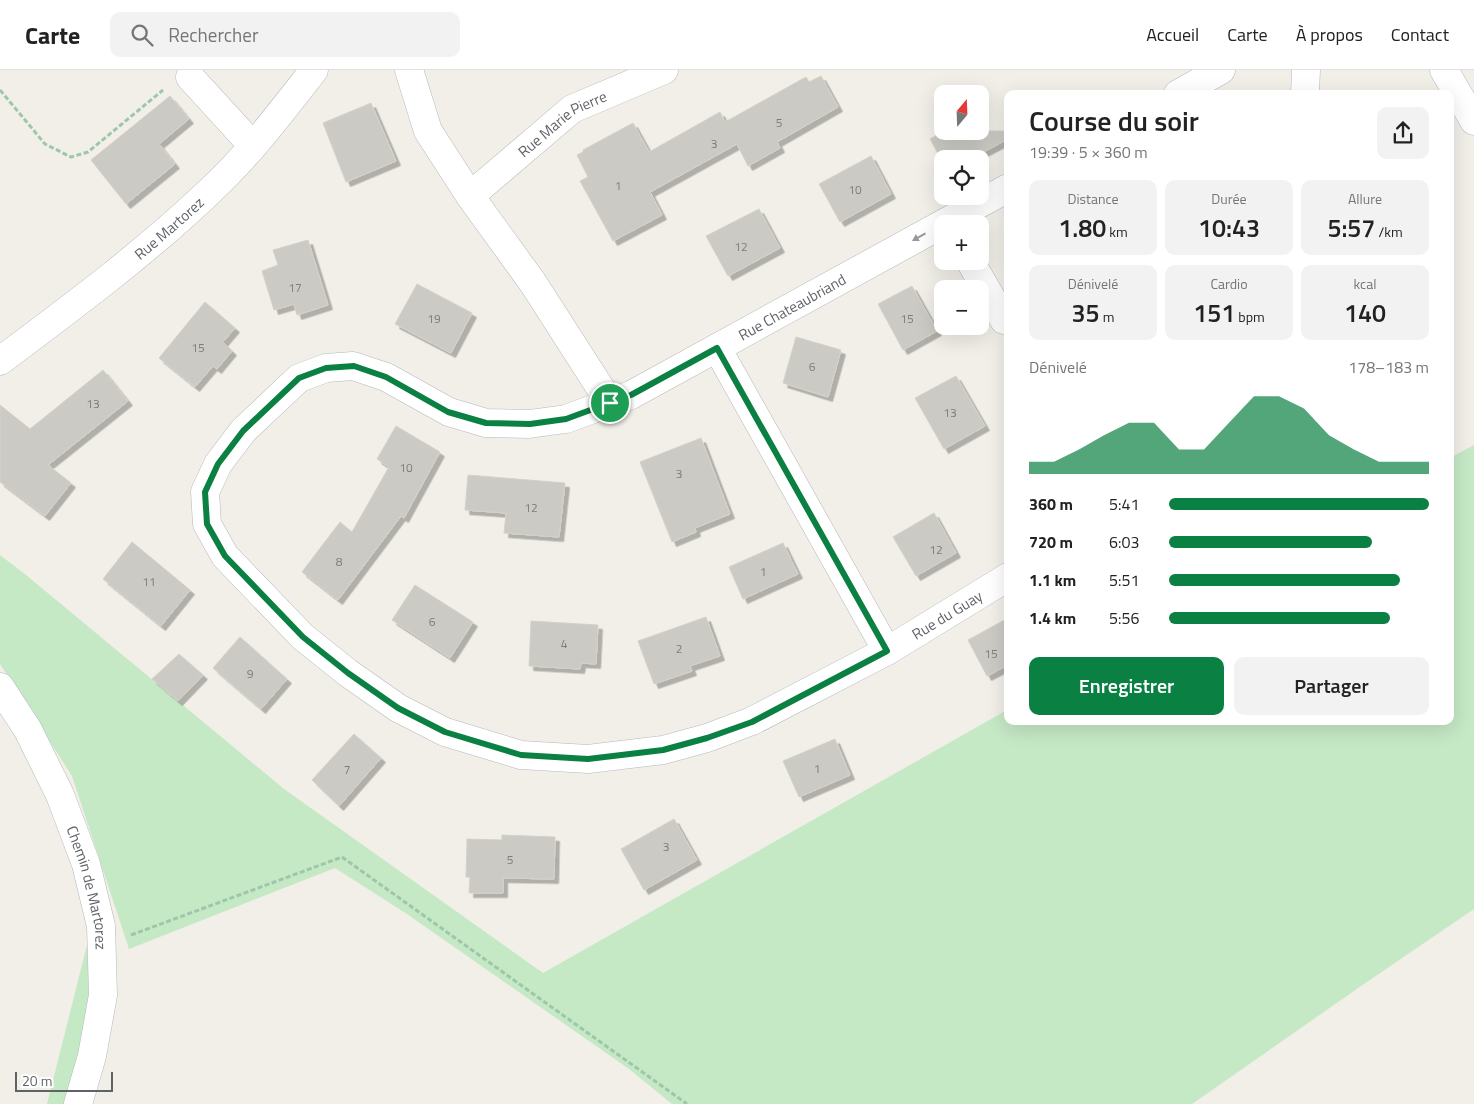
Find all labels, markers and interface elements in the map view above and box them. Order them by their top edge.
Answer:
search box [110,12,460,57]
text: Carte [25,17,80,53]
text: Rechercher [168,20,258,49]
icon: search [128,21,156,49]
text: Accueil [1146,21,1199,48]
text: Carte [1227,21,1268,48]
text: À propos [1296,21,1363,48]
text: Contact [1391,21,1449,48]
street label: Rue Marie Pierre [512,84,610,162]
north arrow [934,85,989,140]
map controls [934,85,989,335]
text: Course du soir [1029,99,1199,142]
button: share [1377,107,1429,159]
house number: 5 [776,113,783,132]
house number: 3 [711,134,717,153]
text: 19:39 · 5 × 360 m [1029,140,1148,164]
button: locate [934,150,989,205]
house number: 1 [615,176,621,195]
house number: 10 [848,180,862,199]
text: Distance [1067,188,1119,209]
text: Durée [1211,188,1247,209]
text: Allure [1348,188,1382,209]
street label: Rue Martorez [129,191,209,265]
text: 1.80 [1058,209,1106,247]
text: 10:43 [1198,209,1260,247]
text: 5:57 [1327,209,1375,247]
button: + [934,215,989,270]
text: km [1106,221,1128,242]
text: /km [1375,221,1403,242]
one-way arrow [911,233,926,241]
house number: 12 [734,237,748,256]
street label: Rue Chateaubriand [734,268,850,346]
text: Dénivelé [1068,273,1118,294]
text: Cardio [1210,273,1248,294]
text: kcal [1354,273,1376,294]
house number: 17 [288,278,302,297]
button: − [934,280,989,335]
text: 35 [1072,294,1100,332]
text: 151 [1193,294,1235,332]
text: 140 [1344,294,1386,332]
text: m [1100,306,1114,327]
text: bpm [1235,306,1265,327]
house number: 19 [427,309,441,328]
house number: 15 [900,309,914,328]
house number: 15 [191,338,205,357]
text: Dénivelé [1029,355,1087,379]
text: 178–183 m [1348,355,1429,379]
house number: 6 [809,357,816,376]
pin [589,382,631,424]
icon: arrive [596,389,624,417]
house number: 13 [86,394,100,413]
house number: 13 [943,403,957,422]
house number: 10 [399,458,413,477]
house number: 3 [676,464,682,483]
text: 360 m [1029,492,1073,516]
text: 5:41 [1109,492,1139,516]
house number: 12 [524,498,538,517]
text: 720 m [1029,530,1073,554]
text: 6:03 [1109,530,1139,554]
house number: 12 [929,540,943,559]
house number: 8 [336,552,343,571]
house number: 1 [760,562,766,581]
text: 1.1 km [1029,568,1076,592]
text: 5:51 [1109,568,1139,592]
house number: 11 [142,572,156,591]
street label: Rue du Guay [907,584,987,645]
text: 1.4 km [1029,606,1076,630]
text: 5:56 [1109,606,1139,630]
house number: 6 [429,612,436,631]
house number: 4 [561,634,568,653]
house number: 2 [676,639,682,658]
house number: 15 [984,644,998,663]
button: Enregistrer [1029,657,1224,715]
button: Partager [1234,657,1429,715]
house number: 9 [247,664,254,683]
house number: 1 [814,759,820,778]
house number: 7 [344,760,350,779]
street label: Chemin de Martorez [61,822,113,950]
house number: 3 [663,837,669,856]
house number: 5 [507,850,514,869]
scale bar [15,1069,112,1092]
text: 20 m [22,1070,52,1091]

